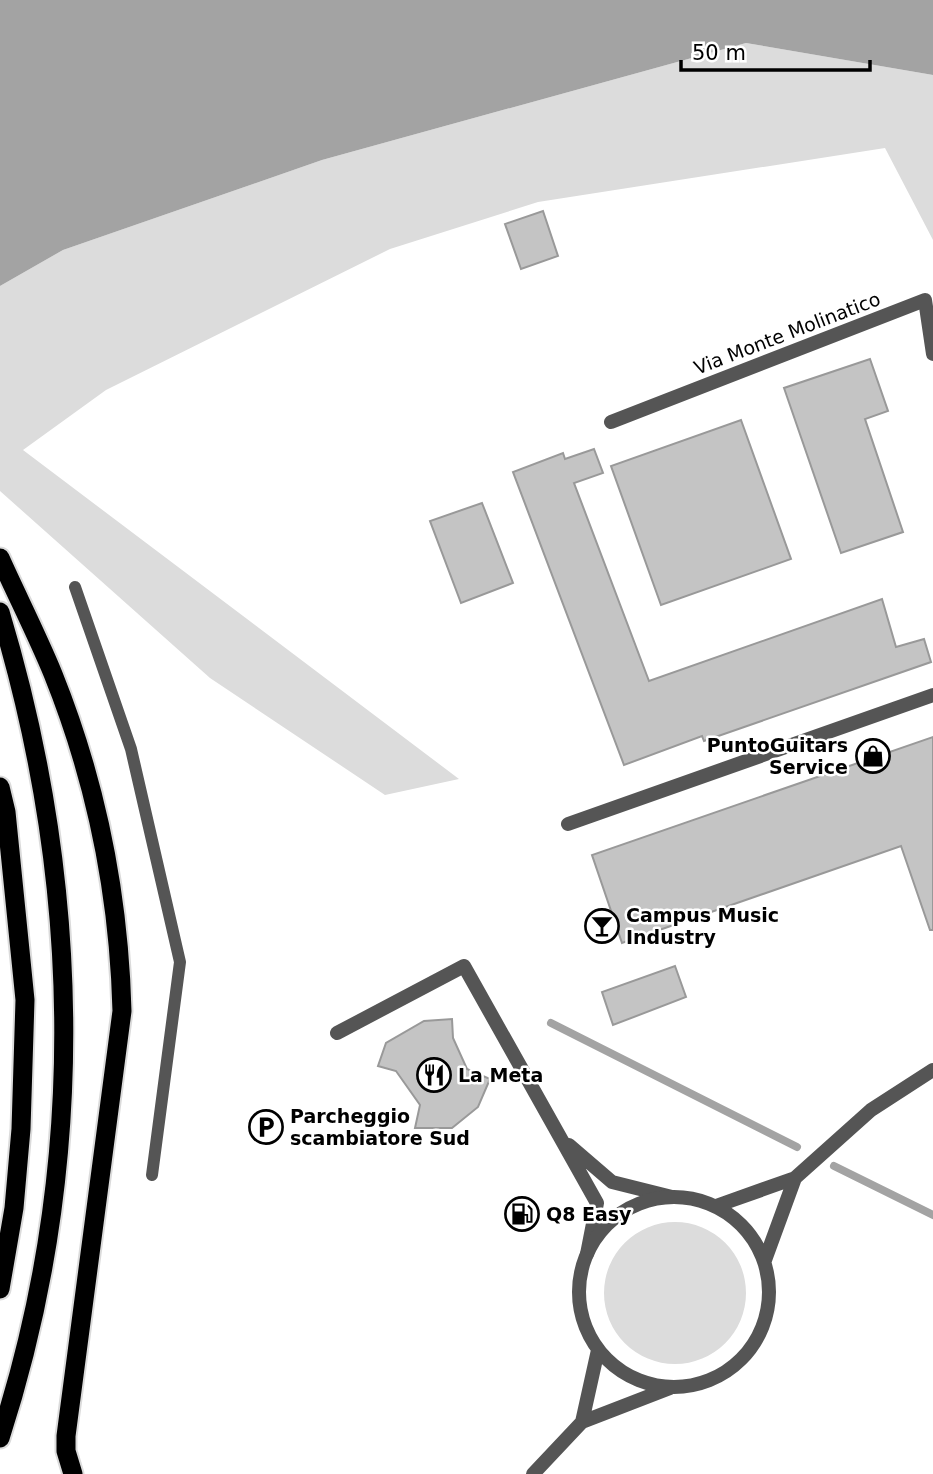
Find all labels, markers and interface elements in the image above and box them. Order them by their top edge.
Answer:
scale bar [681,28,870,72]
text: 50 m [692,41,746,65]
street label: Via Monte Molinatico [691,287,883,379]
place label: PuntoGuitars Service [707,734,848,778]
shop icon: PuntoGuitars Service [854,737,892,775]
place label: Campus Music Industry [626,904,779,948]
bar icon: Campus Music Industry [583,907,621,945]
restaurant icon: La Meta [415,1056,453,1094]
place label: La Meta [458,1064,543,1086]
place label: Parcheggio scambiatore Sud [290,1105,470,1149]
parking icon: Parcheggio scambiatore Sud [247,1108,285,1146]
fuel station icon: Q8 Easy [503,1195,541,1233]
place label: Q8 Easy [546,1203,632,1225]

